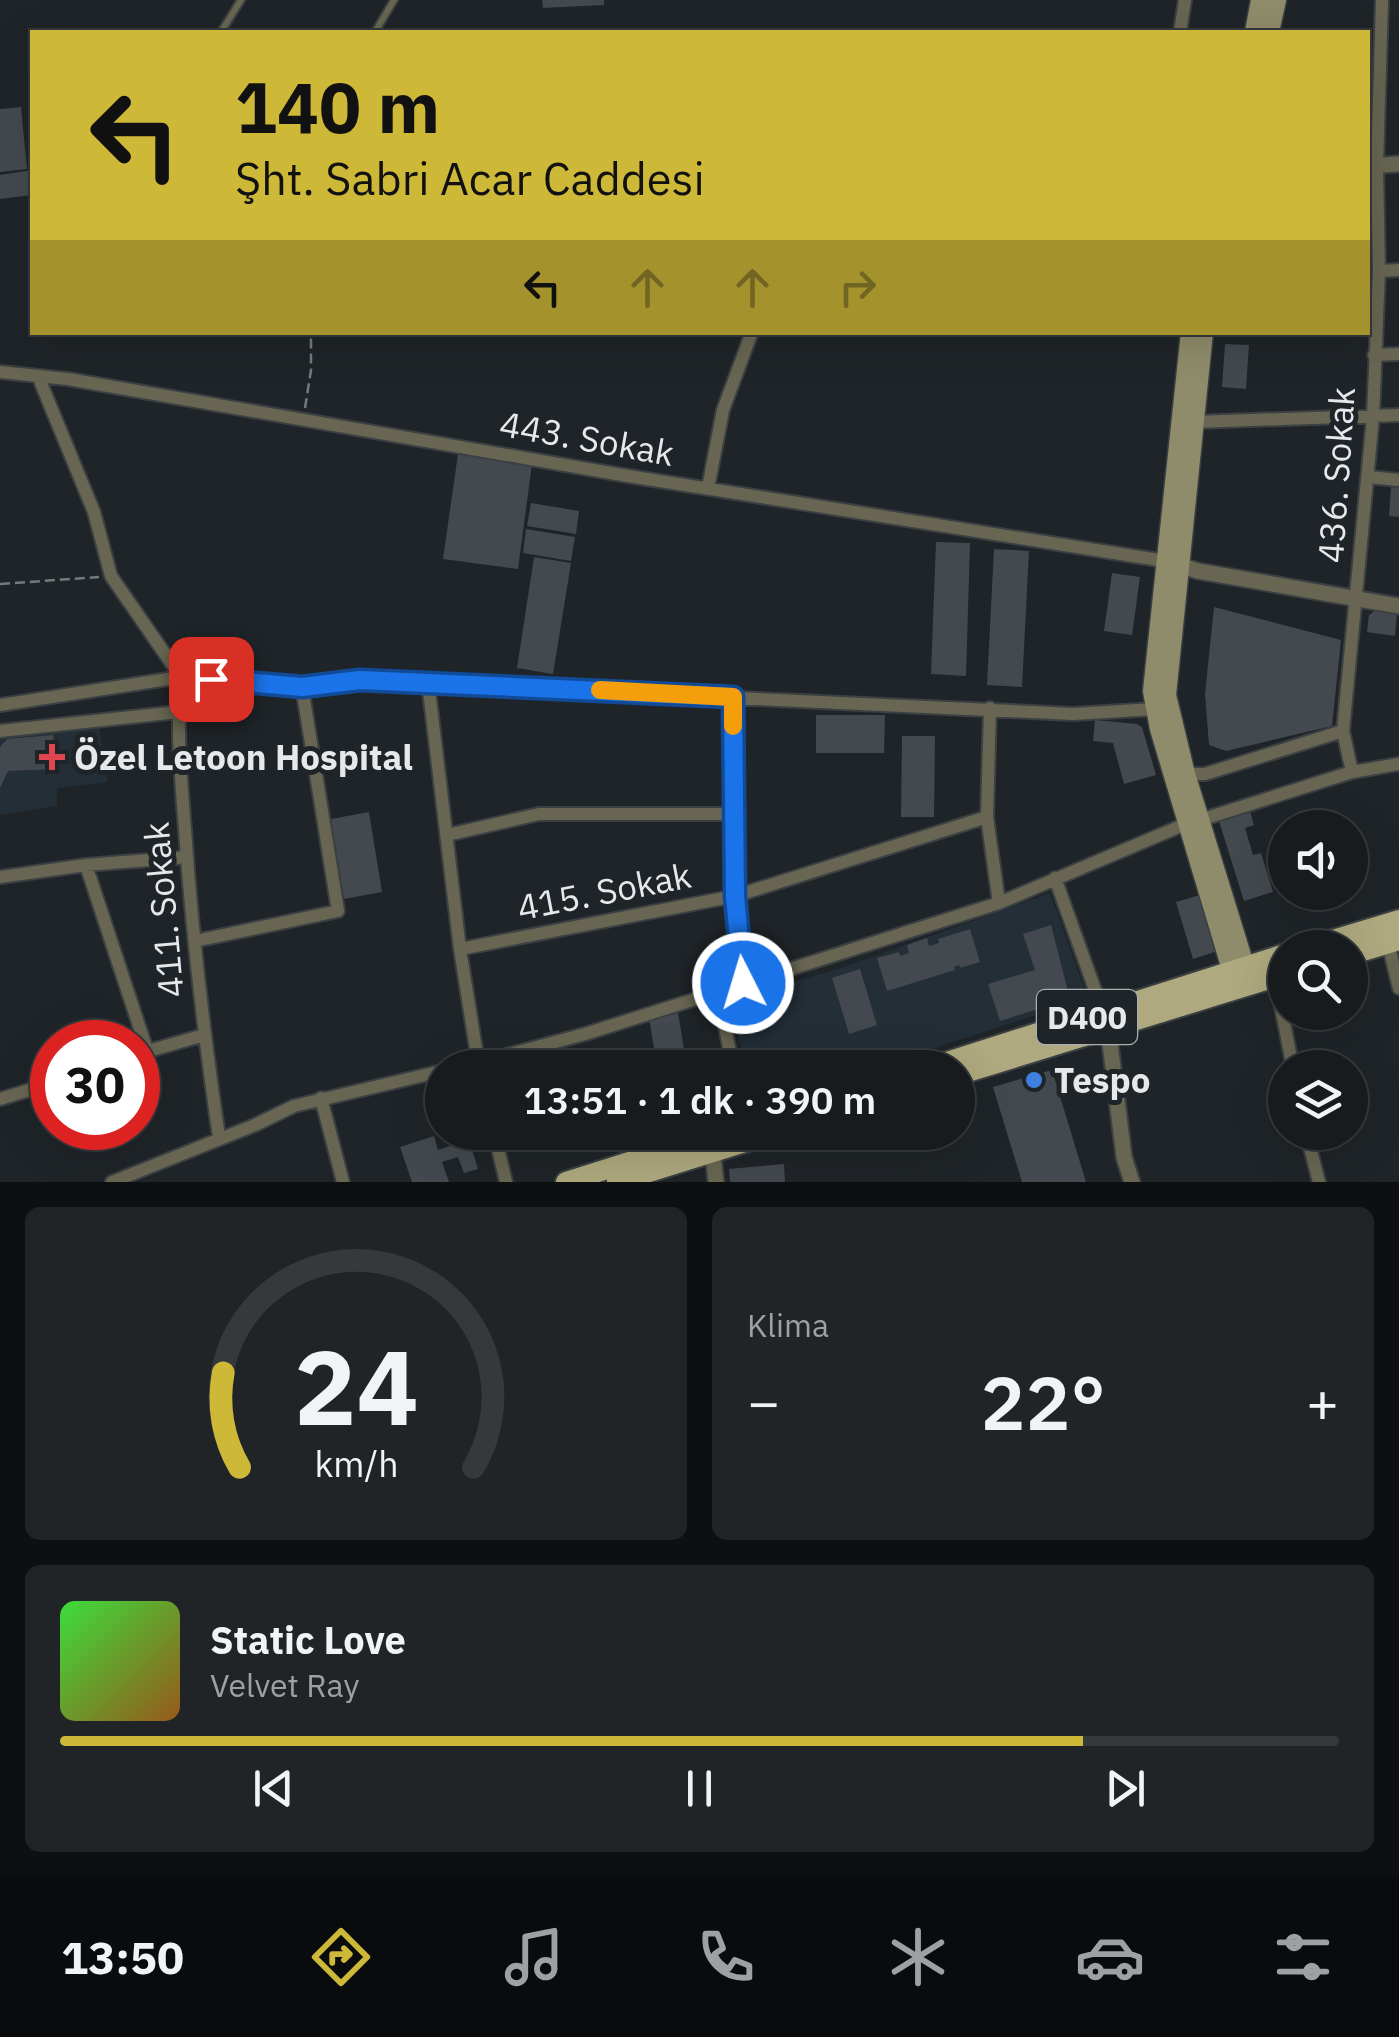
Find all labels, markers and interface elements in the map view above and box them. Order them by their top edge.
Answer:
text: 140 m [235,61,440,152]
icon: left [70,70,200,200]
text: Şht. Sabri Acar Caddesi [235,149,705,207]
icon: left [515,260,570,315]
icon: ahead [620,260,675,315]
icon: ahead [725,260,780,315]
icon: right [830,260,885,315]
street label: 436. Sokak [1307,386,1365,564]
street label: 443. Sokak [496,400,678,476]
pin [169,637,254,722]
icon: arrive [184,652,239,707]
place label: Özel Letoon Hospital [74,734,413,780]
marker: Özel Letoon Hospital [39,744,65,770]
map controls [1268,810,1368,1150]
button: sound [1268,810,1368,910]
street label: 411. Sokak [132,820,194,1000]
street label: 415. Sokak [513,852,695,930]
button: search [1268,930,1368,1030]
position arrow [691,931,795,1035]
road number: D400 [1037,990,1137,1044]
speed limit sign: 30 [30,1020,160,1150]
button: layers [1268,1050,1368,1150]
place label: Tespo [1054,1057,1151,1103]
marker: Tespo [1023,1069,1045,1091]
text: 13:51 · 1 dk · 390 m [524,1075,876,1124]
text: Klima [747,1304,829,1346]
text: 24 [294,1318,418,1454]
text: 22° [980,1353,1106,1451]
text: − [747,1366,780,1437]
text: + [1306,1366,1339,1437]
text: km/h [314,1440,398,1487]
text: Static Love [210,1615,406,1664]
text: Velvet Ray [210,1664,359,1706]
icon: previous [246,1761,301,1816]
icon: pause [672,1761,727,1816]
icon: next [1098,1761,1153,1816]
icon: directions [306,1922,376,1992]
icon: music [499,1922,569,1992]
icon: phone [691,1922,761,1992]
icon: climate [883,1922,953,1992]
icon: car [1075,1922,1145,1992]
icon: filters [1268,1922,1338,1992]
text: 13:50 [61,1928,184,1986]

